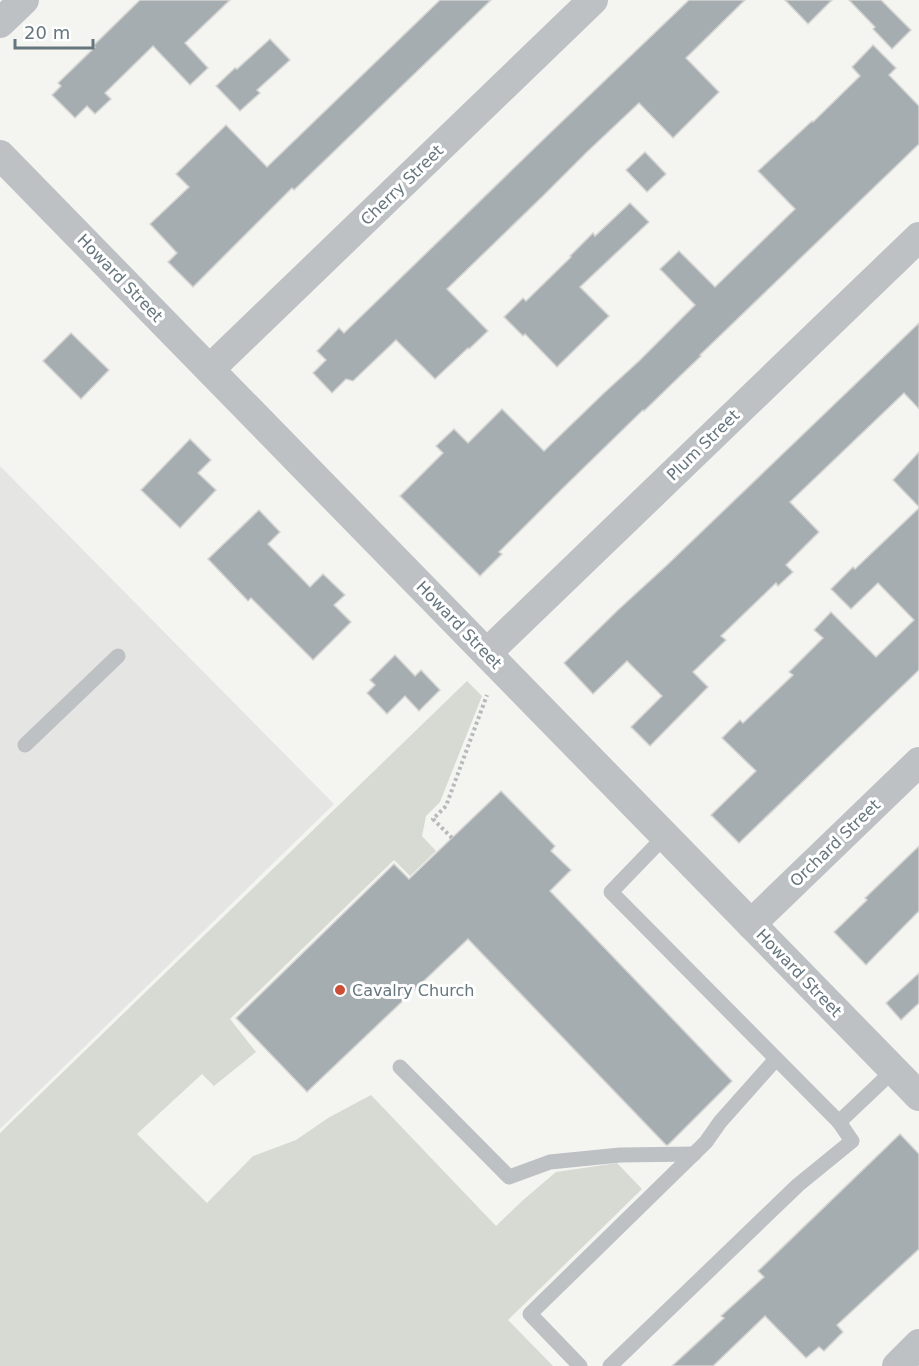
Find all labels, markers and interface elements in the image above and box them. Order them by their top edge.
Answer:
scale bar [15,12,93,50]
text: 20 m [24,22,70,43]
street label: Cherry Street [357,141,447,229]
street label: Howard Street [73,230,167,326]
street label: Plum Street [663,406,743,484]
street label: Howard Street [412,577,506,673]
street label: Orchard Street [786,795,884,891]
street label: Howard Street [752,925,846,1021]
place label: Cavalry Church [352,981,474,1000]
marker: Cavalry Church [333,983,347,997]

